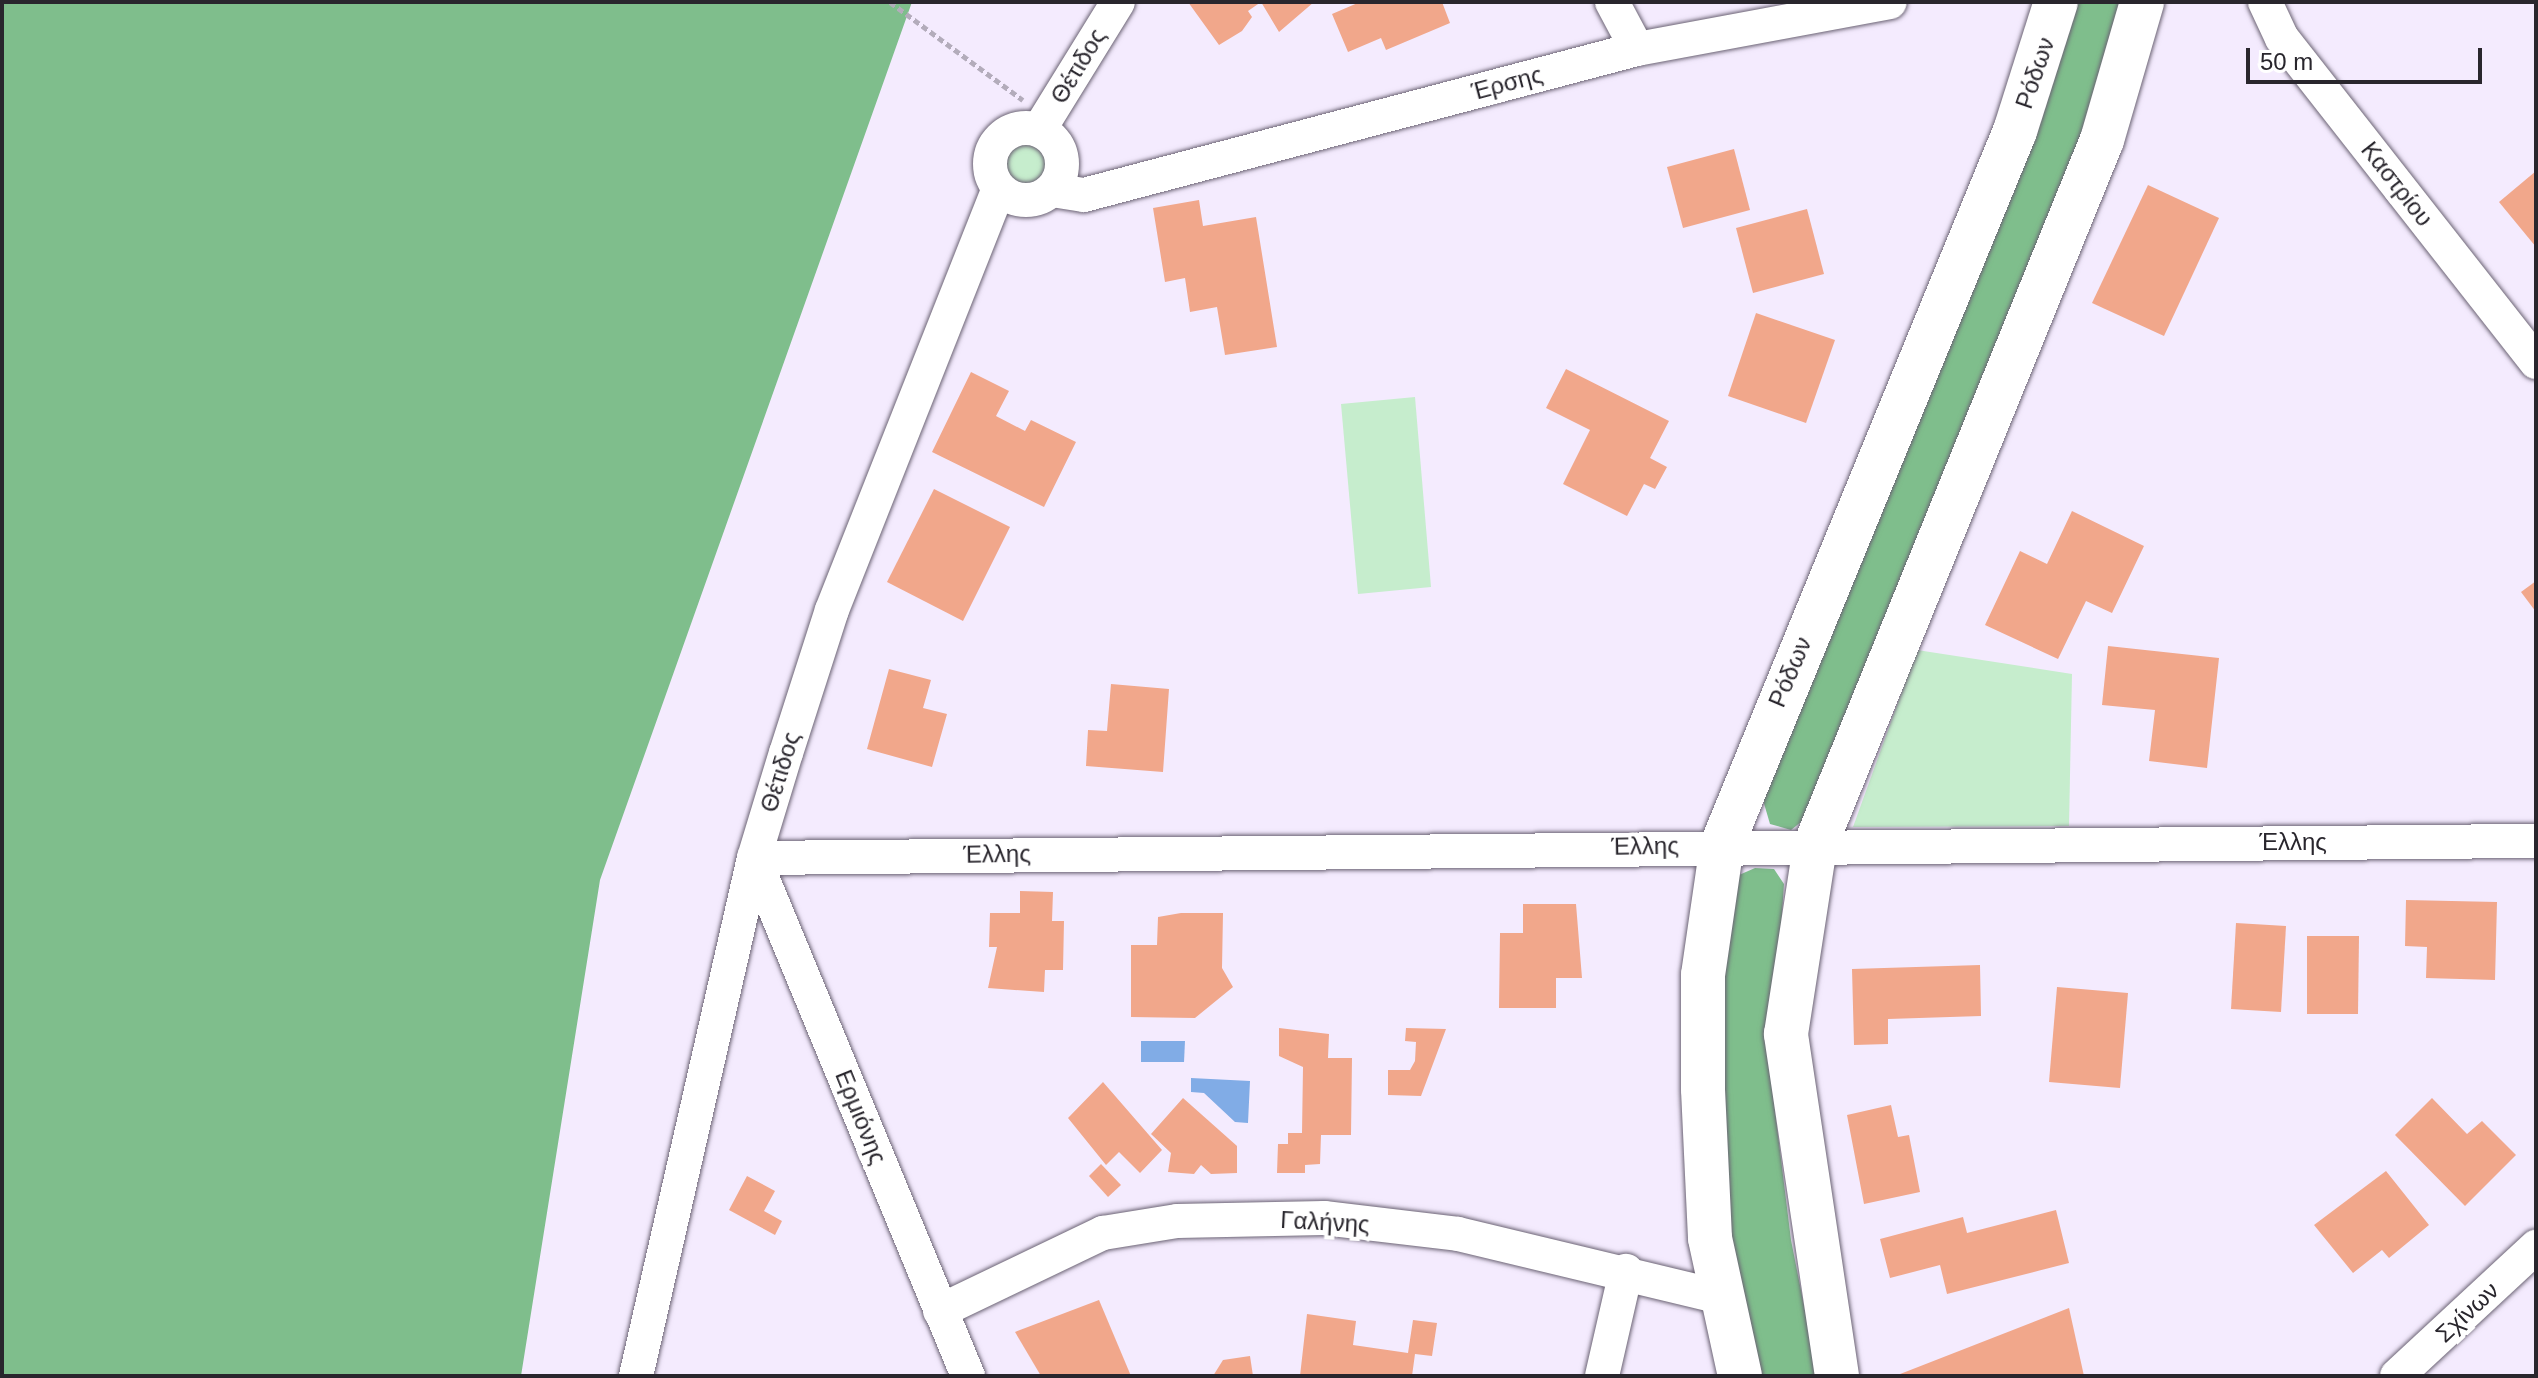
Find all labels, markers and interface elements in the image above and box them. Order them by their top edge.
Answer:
street label: Θέτιδος [1044,23,1112,109]
scale bar [2250,32,2486,82]
street label: Ρόδων [2009,34,2061,112]
text: 50 m [2260,48,2313,75]
street label: Έρσης [1468,60,1546,106]
street label: Καστρίου [2355,136,2439,232]
street label: Ρόδων [1762,633,1818,711]
street label: Θέτιδος [754,728,806,816]
street label: Έλλης [2259,828,2327,856]
street label: Έλλης [1611,831,1679,861]
street label: Έλλης [963,839,1031,869]
street label: Ερμιόνης [829,1066,893,1168]
street label: Γαλήνης [1280,1205,1370,1239]
street label: Σχίνων [2430,1276,2504,1348]

